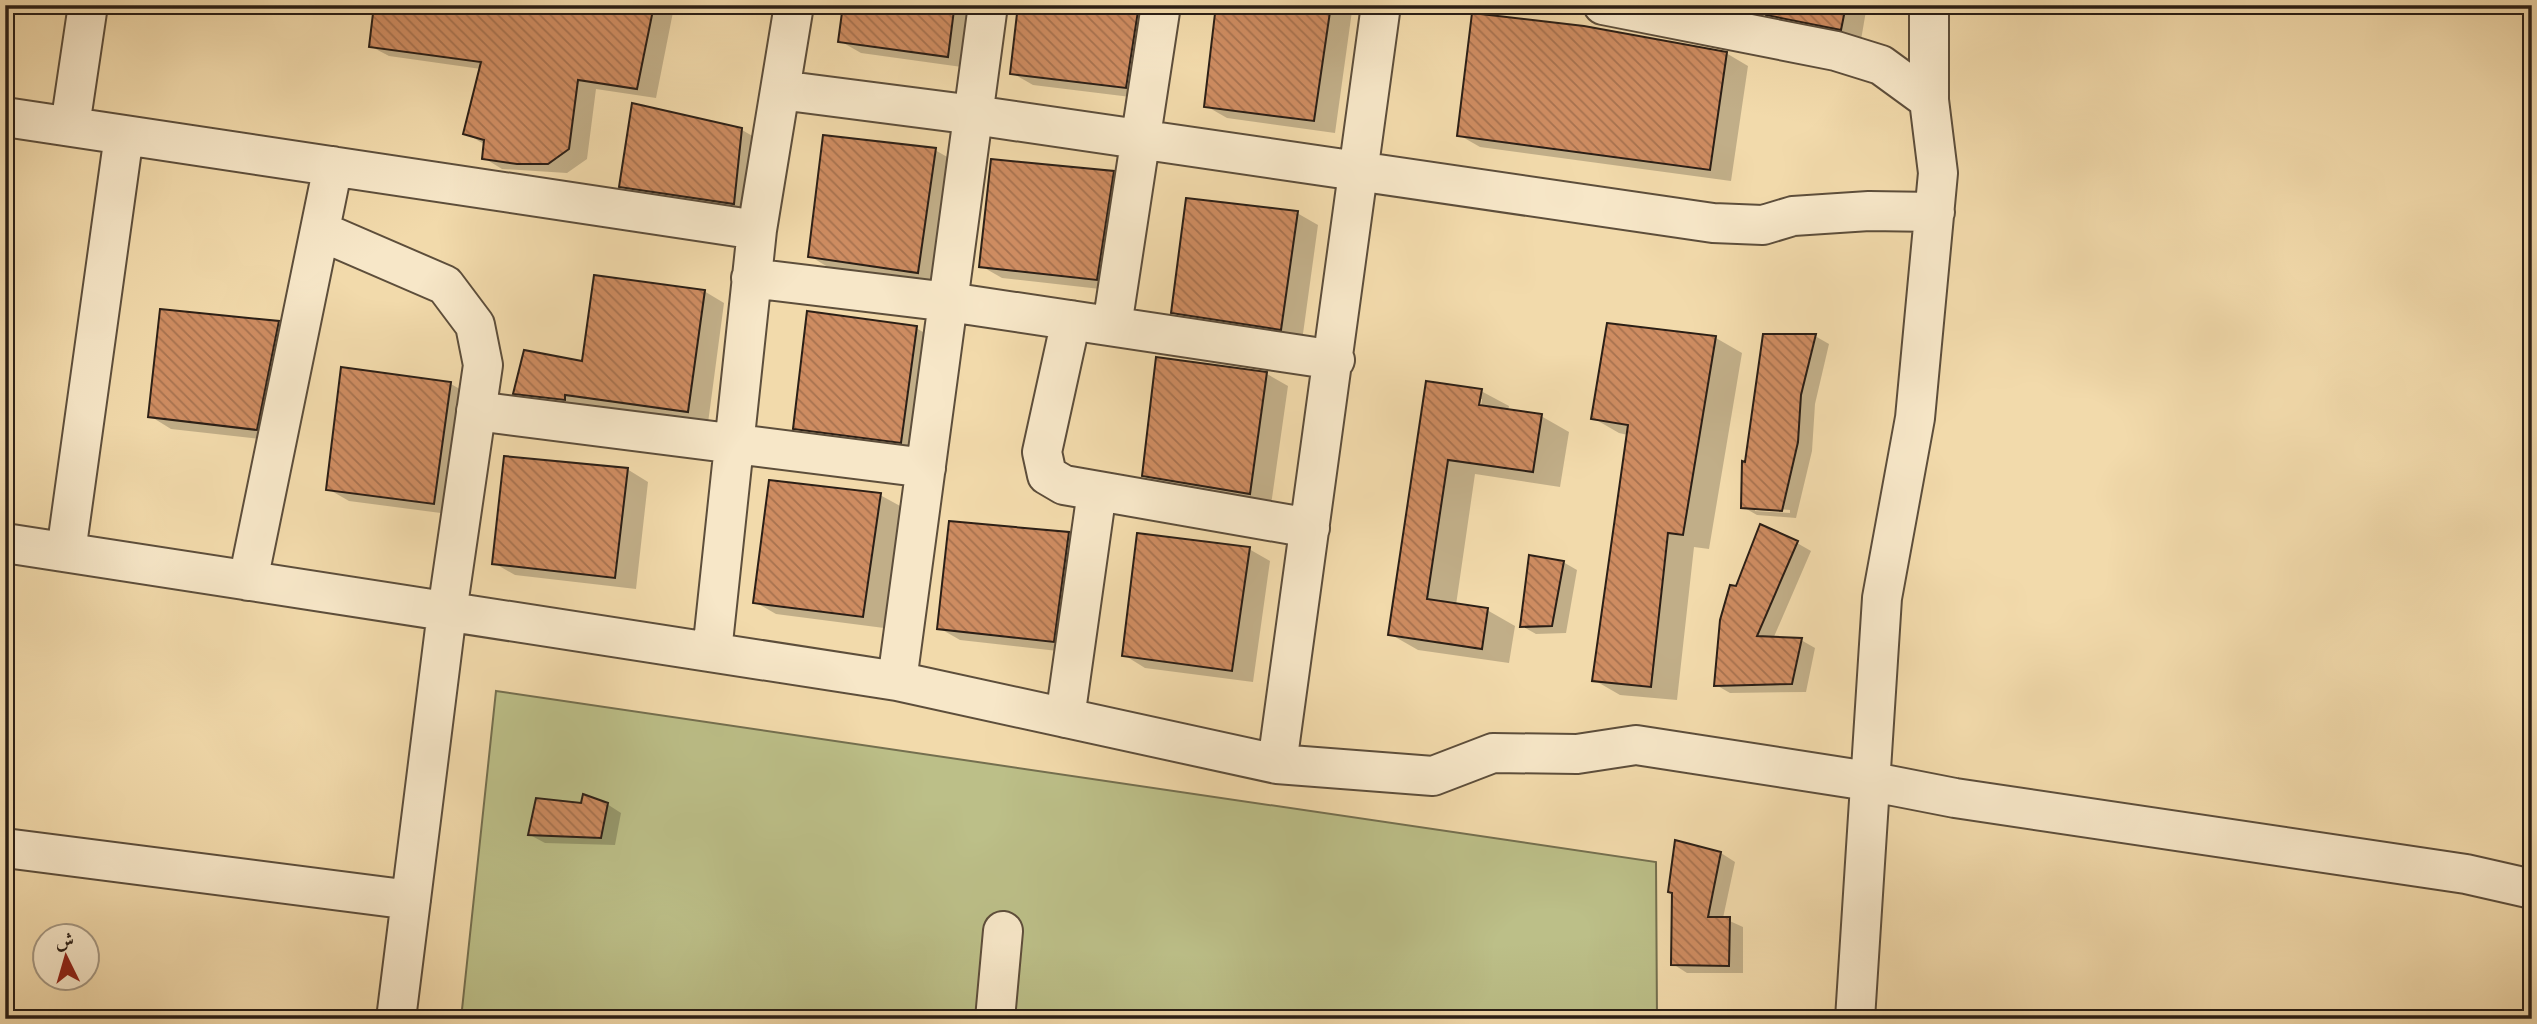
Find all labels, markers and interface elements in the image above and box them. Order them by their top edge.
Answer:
north arrow [32,922,102,992]
text: ش [54,929,75,953]

